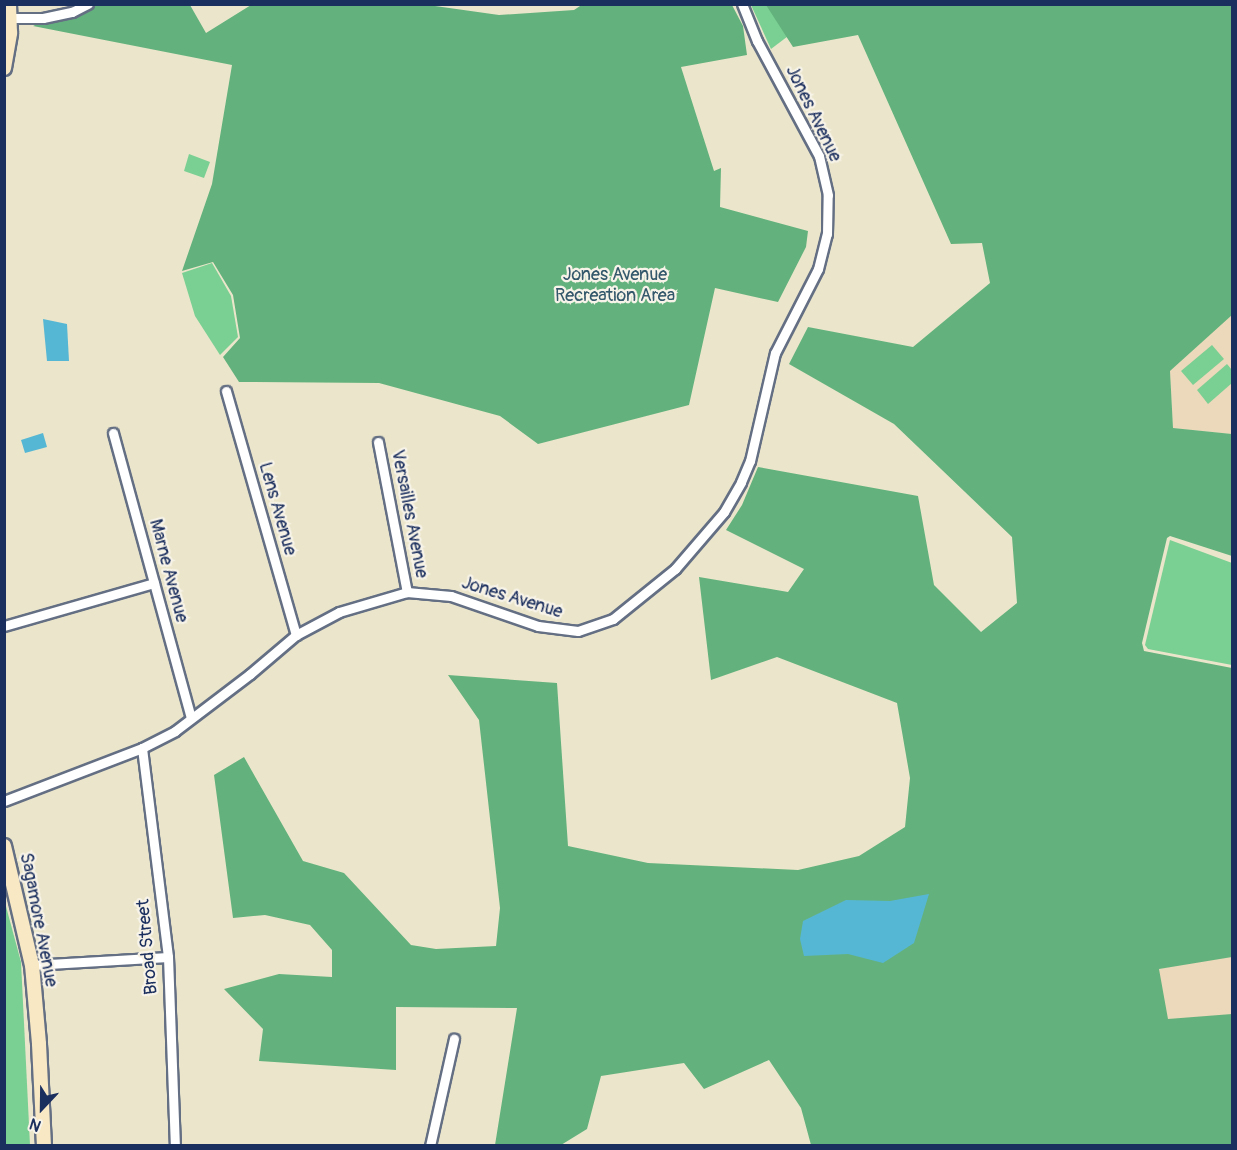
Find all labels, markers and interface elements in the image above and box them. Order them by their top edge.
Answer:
street label: Jones Avenue [780,62,846,166]
park label: Jones Avenue Recreation Area [555,265,675,308]
street label: Versailles Avenue [386,448,432,580]
street label: Lens Avenue [253,460,301,558]
street label: Marne Avenue [144,517,192,625]
street label: Jones Avenue [459,572,565,624]
street label: Sagamore Avenue [14,851,62,989]
street label: Broad Street [133,898,163,996]
north arrow [12,1078,72,1138]
text: N [26,1113,44,1136]

